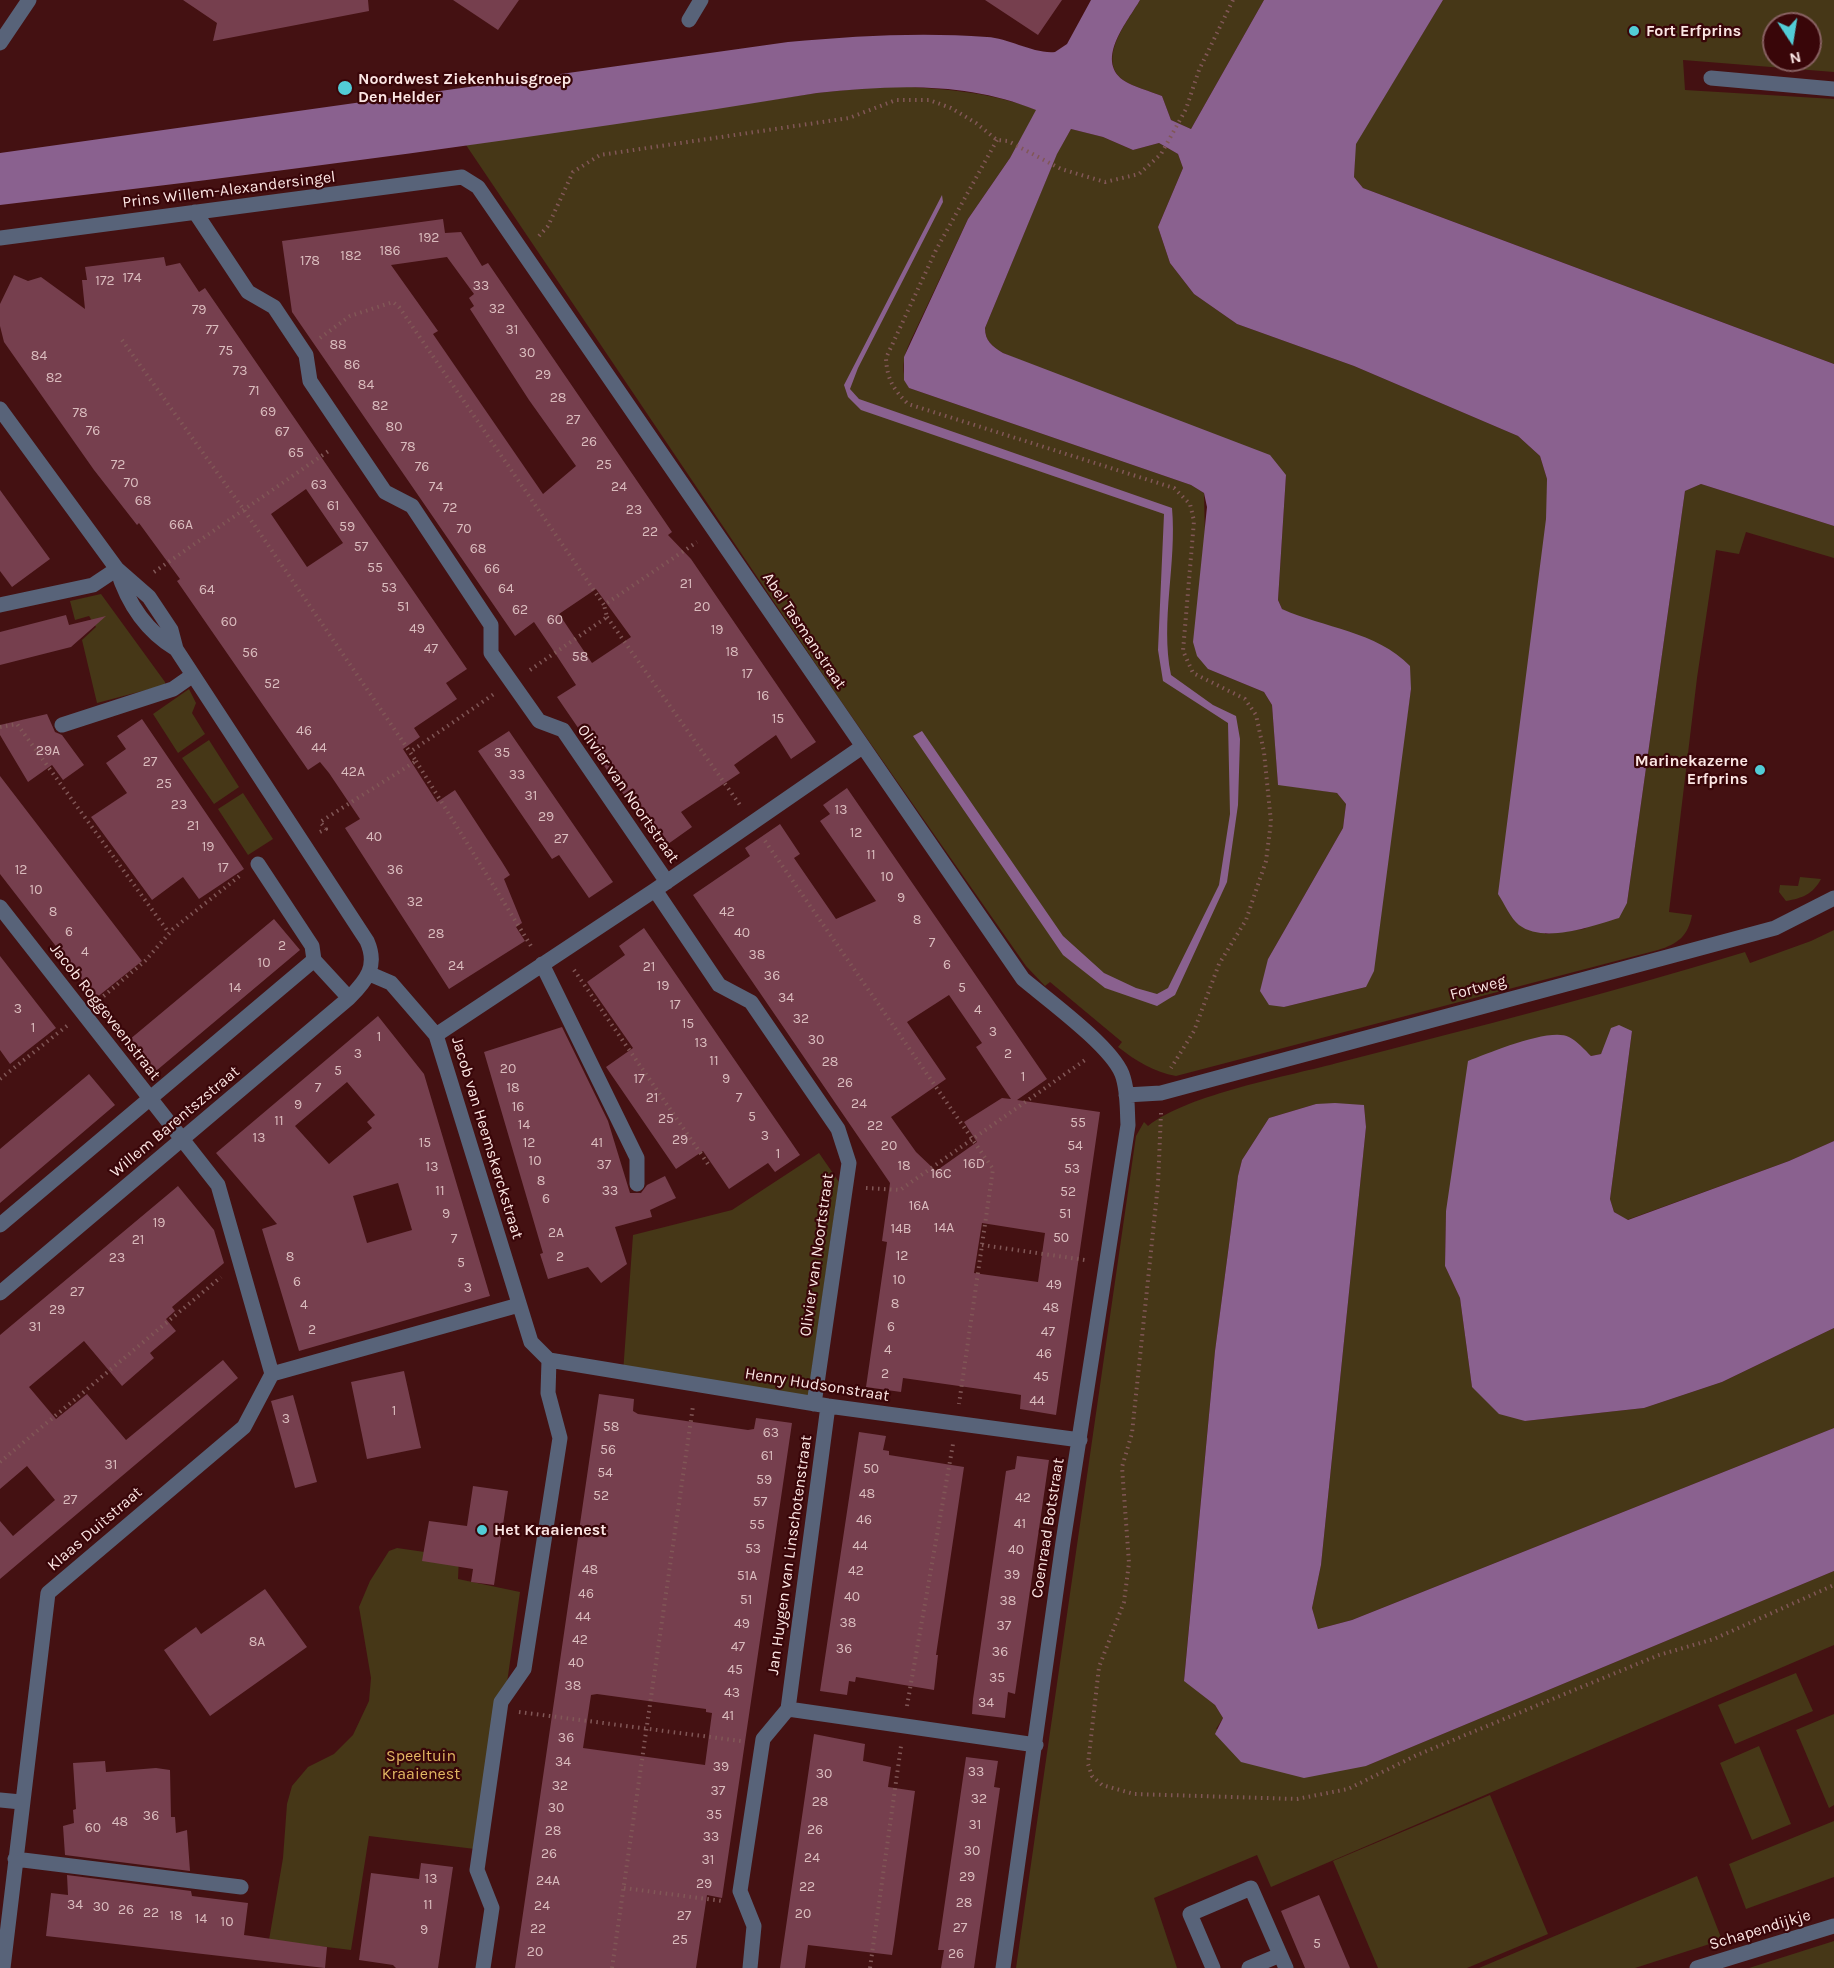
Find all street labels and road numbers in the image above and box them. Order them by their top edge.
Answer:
street label: Prins Willem-Alexandersingel [121,167,337,213]
street label: Abel Tasmanstraat [758,569,850,693]
street label: Olivier van Noortstraat [573,721,683,867]
street label: Jacob Roggeveenstraat [46,940,164,1084]
street label: Fortweg [1448,971,1508,1005]
street label: Jacob van Heemskerckstraat [447,1035,527,1241]
street label: Willem Barentszstraat [106,1062,244,1182]
street label: Olivier van Noortstraat [796,1172,838,1338]
street label: Henry Hudsonstraat [743,1364,891,1406]
street label: Jan Huygen van Linschotenstraat [764,1434,816,1676]
street label: Coenraad Botstraat [1027,1457,1069,1599]
street label: Klaas Duitstraat [44,1483,146,1575]
street label: Schapendijkje [1707,1905,1813,1955]

